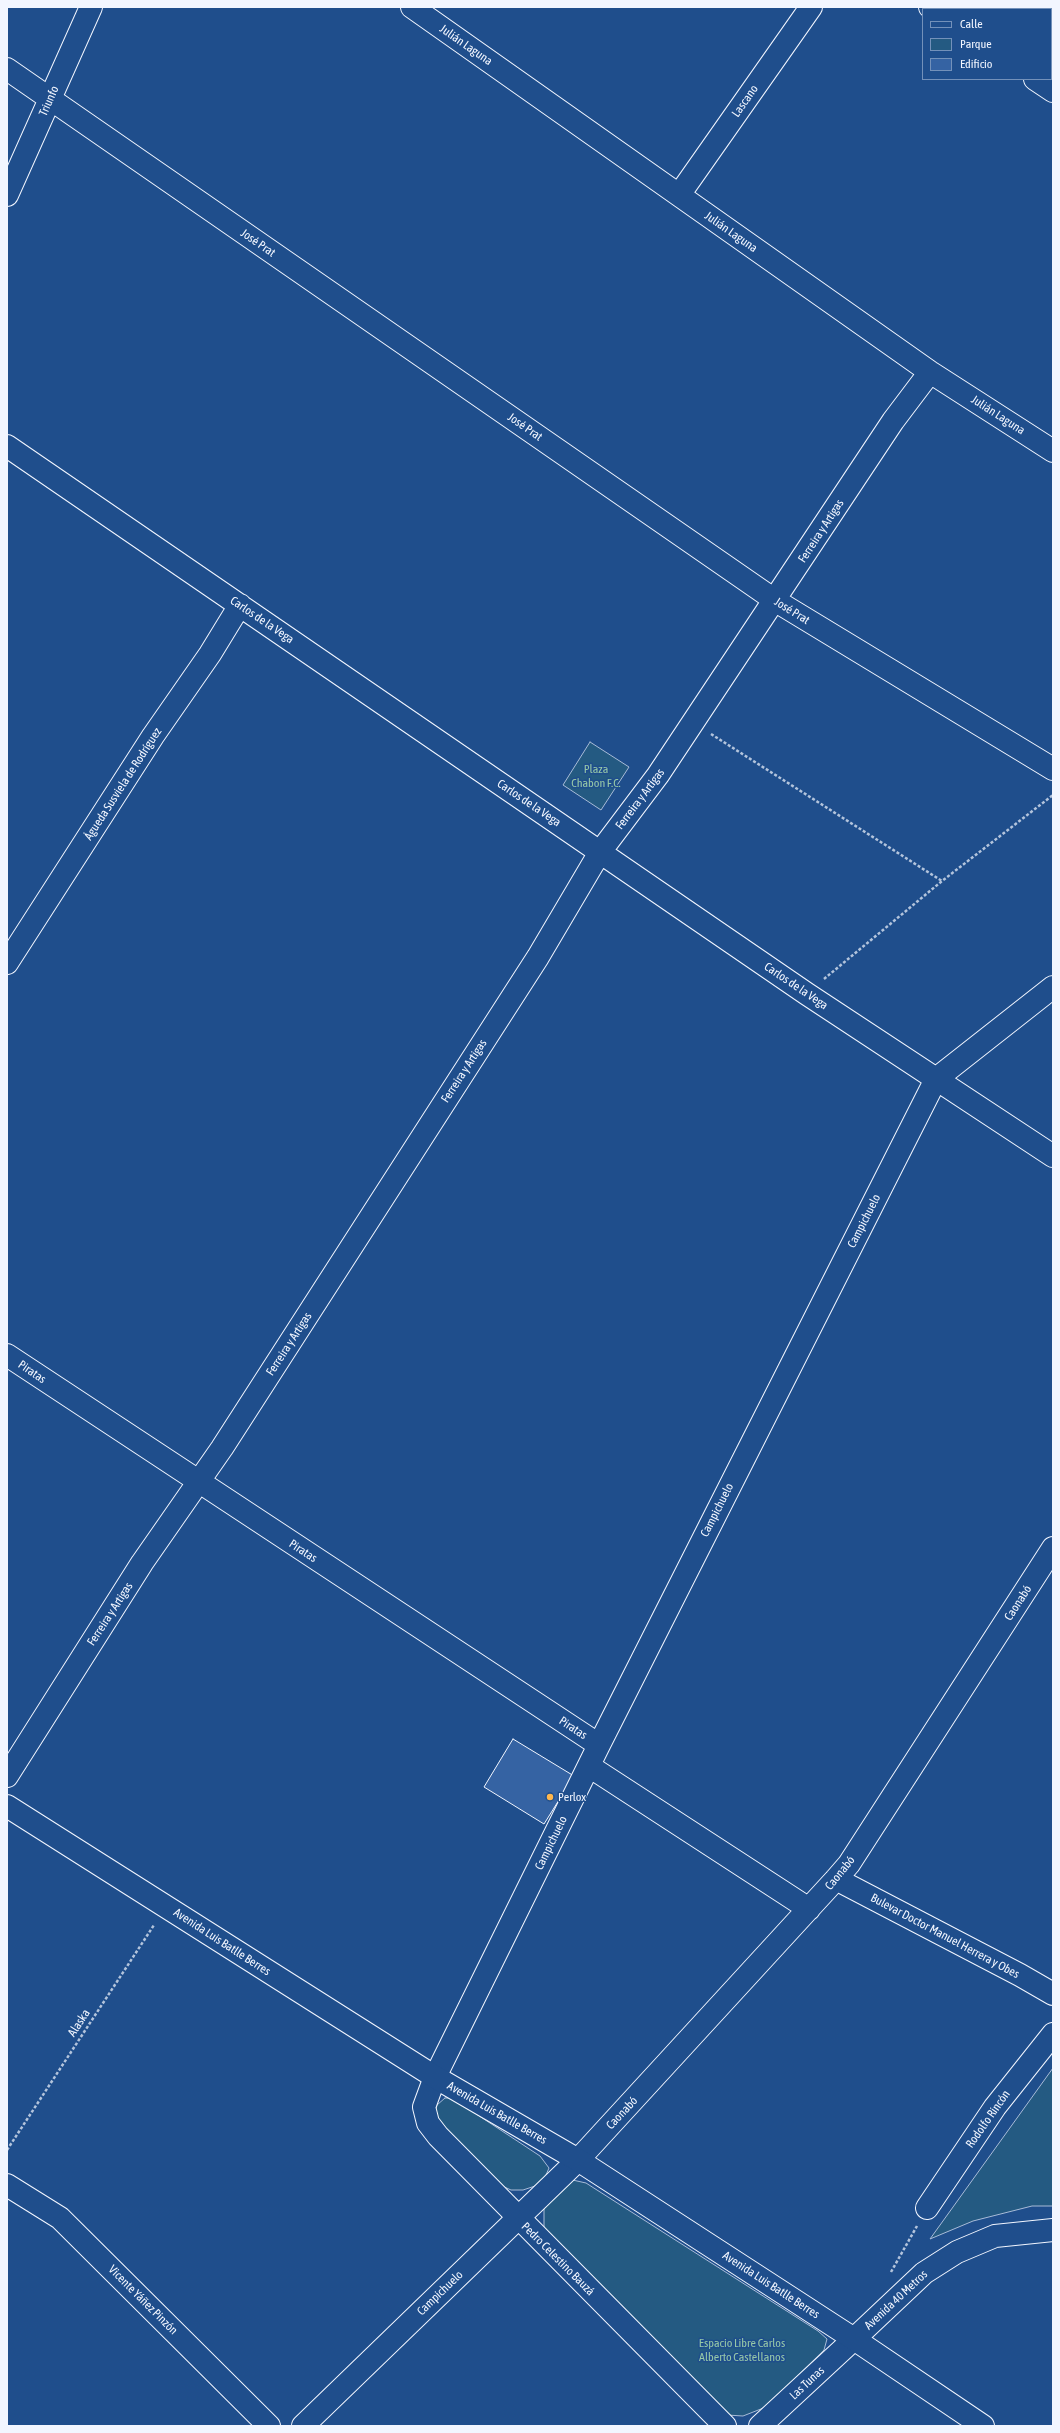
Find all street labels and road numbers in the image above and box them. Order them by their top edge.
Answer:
street label: Julián Laguna [437,22,495,68]
street label: Lascano [729,82,761,120]
street label: Triunfo [36,84,62,118]
street label: Julián Laguna [702,209,760,255]
street label: José Prat [238,226,278,260]
street label: Julián Laguna [968,392,1028,438]
street label: José Prat [505,410,545,444]
street label: Ferreira y Artigas [795,497,847,565]
street label: Carlos de la Vega [227,593,297,647]
street label: José Prat [772,595,812,627]
street label: Águeda Susviela de Rodríguez [81,725,165,843]
street label: Ferreira y Artigas [612,766,668,832]
street label: Carlos de la Vega [494,776,564,830]
street label: Carlos de la Vega [761,959,831,1013]
street label: Ferreira y Artigas [438,1037,490,1105]
street label: Campichuelo [844,1192,884,1250]
street label: Ferreira y Artigas [263,1310,315,1378]
street label: Piratas [15,1357,49,1387]
street label: Campichuelo [697,1481,737,1539]
street label: Piratas [286,1537,320,1565]
street label: Ferreira y Artigas [84,1580,136,1648]
street label: Caonabó [1001,1583,1035,1623]
street label: Piratas [556,1714,590,1742]
street label: Campichuelo [532,1814,570,1872]
street label: Caonabó [822,1853,858,1893]
street label: Bulevar Doctor Manuel Herrera y Obes [868,1891,1022,1981]
street label: Avenida Luis Batlle Berres [171,1905,273,1979]
street label: Alaska [65,2007,93,2039]
street label: Avenida Luis Batlle Berres [445,2079,549,2147]
street label: Rodolfo Rincón [963,2087,1013,2151]
street label: Caonabó [603,2094,641,2132]
street label: Pedro Celestino Bauzá [518,2219,598,2299]
street label: Avenida Luis Batlle Berres [720,2248,822,2322]
street label: Vicente Yáñez Pinzón [105,2262,181,2338]
street label: Avenida 40 Metros [861,2267,931,2333]
street label: Campichuelo [414,2268,466,2318]
street label: Las Tunas [787,2363,827,2403]

